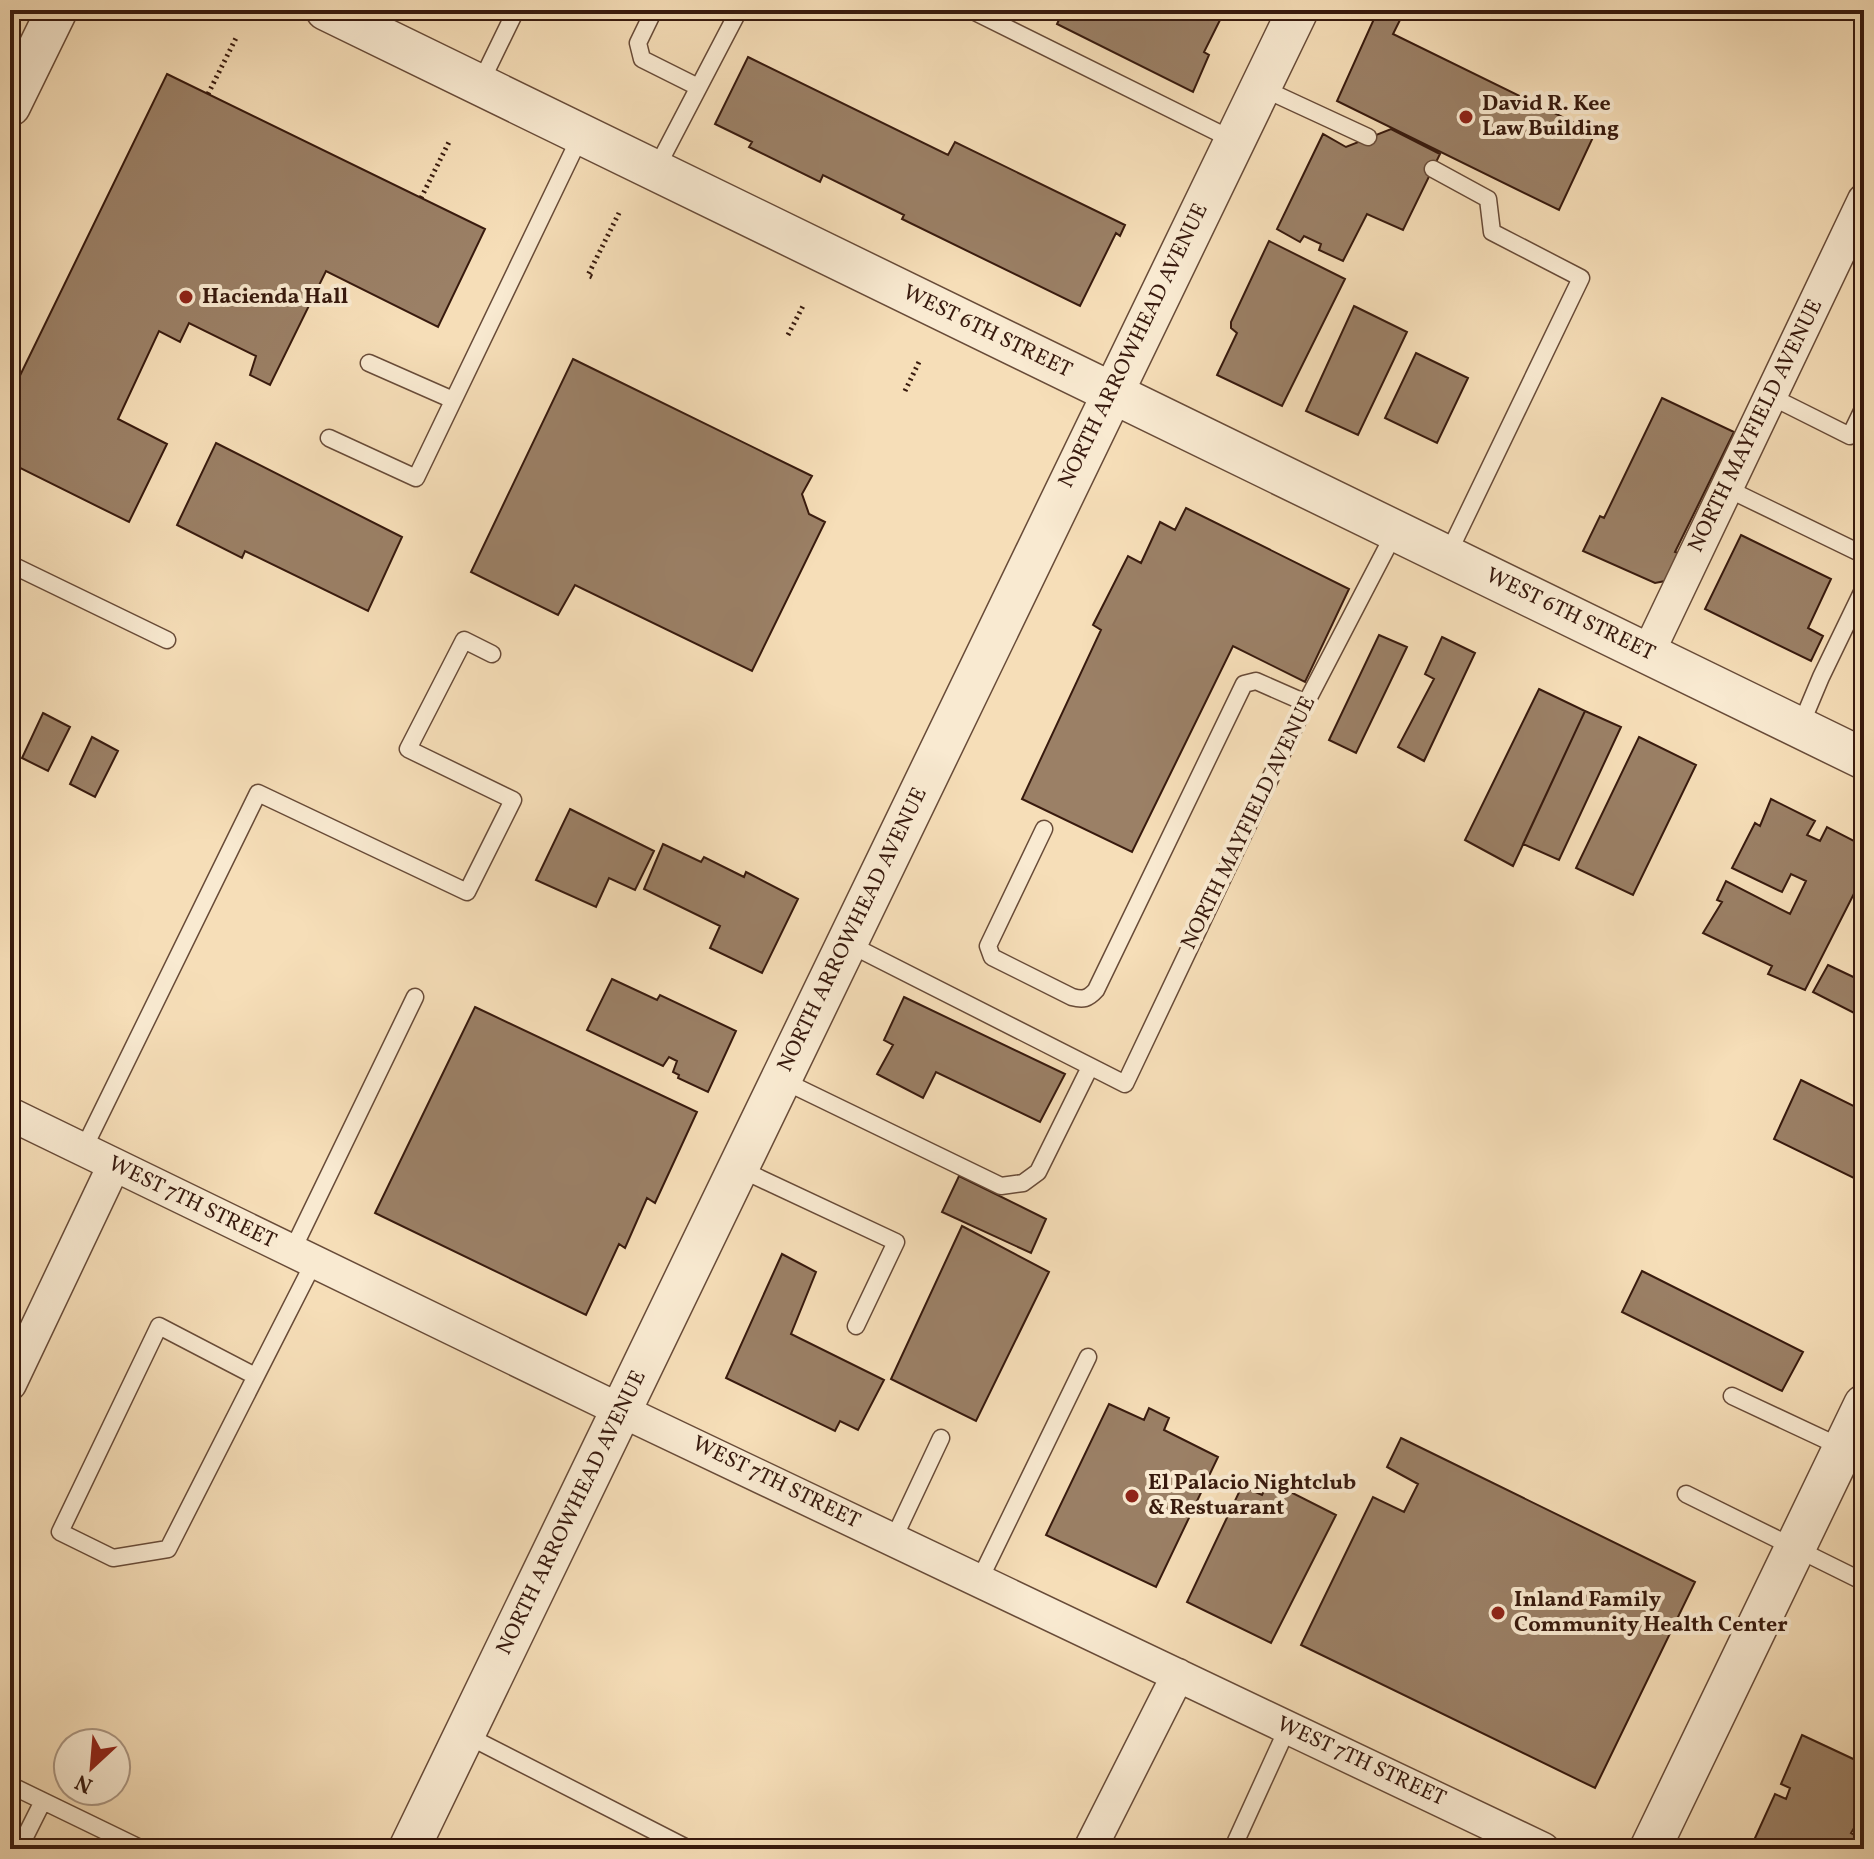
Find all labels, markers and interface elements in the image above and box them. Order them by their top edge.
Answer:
place label: David R. Kee Law Building [1482,89,1619,145]
marker: David R. Kee Law Building [1457,108,1475,126]
street label: NORTH ARROWHEAD AVENUE [1051,199,1217,493]
street label: WEST 6TH STREET [897,278,1077,387]
place label: Hacienda Hall [202,282,348,313]
marker: Hacienda Hall [177,288,195,306]
street label: NORTH MAYFIELD AVENUE [1681,294,1831,558]
street label: WEST 6TH STREET [1480,561,1660,670]
street label: NORTH MAYFIELD AVENUE [1174,691,1324,955]
street label: NORTH ARROWHEAD AVENUE [770,783,936,1077]
street label: WEST 7TH STREET [103,1149,281,1257]
street label: NORTH ARROWHEAD AVENUE [489,1366,655,1660]
street label: WEST 7TH STREET [687,1429,865,1537]
place label: El Palacio Nightclub & Restuarant [1148,1468,1356,1524]
marker: El Palacio Nightclub & Restuarant [1123,1487,1141,1505]
place label: Inland Family Community Health Center [1514,1585,1788,1641]
marker: Inland Family Community Health Center [1489,1604,1507,1622]
street label: WEST 7TH STREET [1271,1709,1451,1815]
north arrow [52,1727,132,1807]
text: N [70,1765,98,1800]

